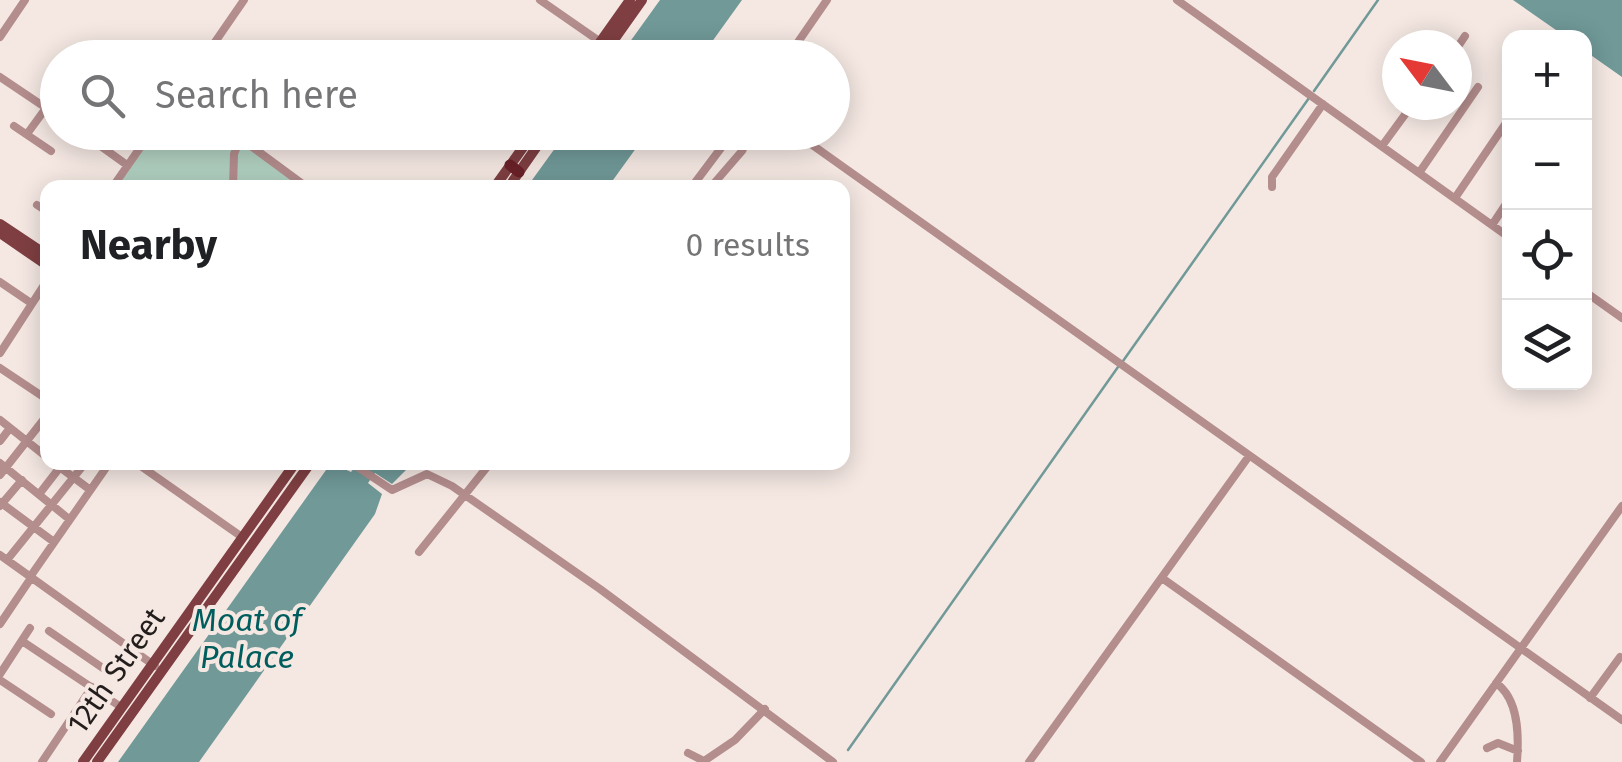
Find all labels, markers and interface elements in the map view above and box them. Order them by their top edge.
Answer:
north arrow [1382,30,1472,120]
map controls [1502,30,1592,390]
button: + [1502,30,1592,120]
search box [40,40,850,150]
icon: search [75,68,130,123]
text: Search here [155,72,358,118]
button: − [1502,120,1592,210]
button: locate [1502,210,1592,300]
text: Nearby [80,220,217,270]
text: 0 results [685,226,810,264]
button: layers [1502,300,1592,390]
street label: 12th Street [60,601,173,741]
water label: Moat of Palace [192,601,307,676]

